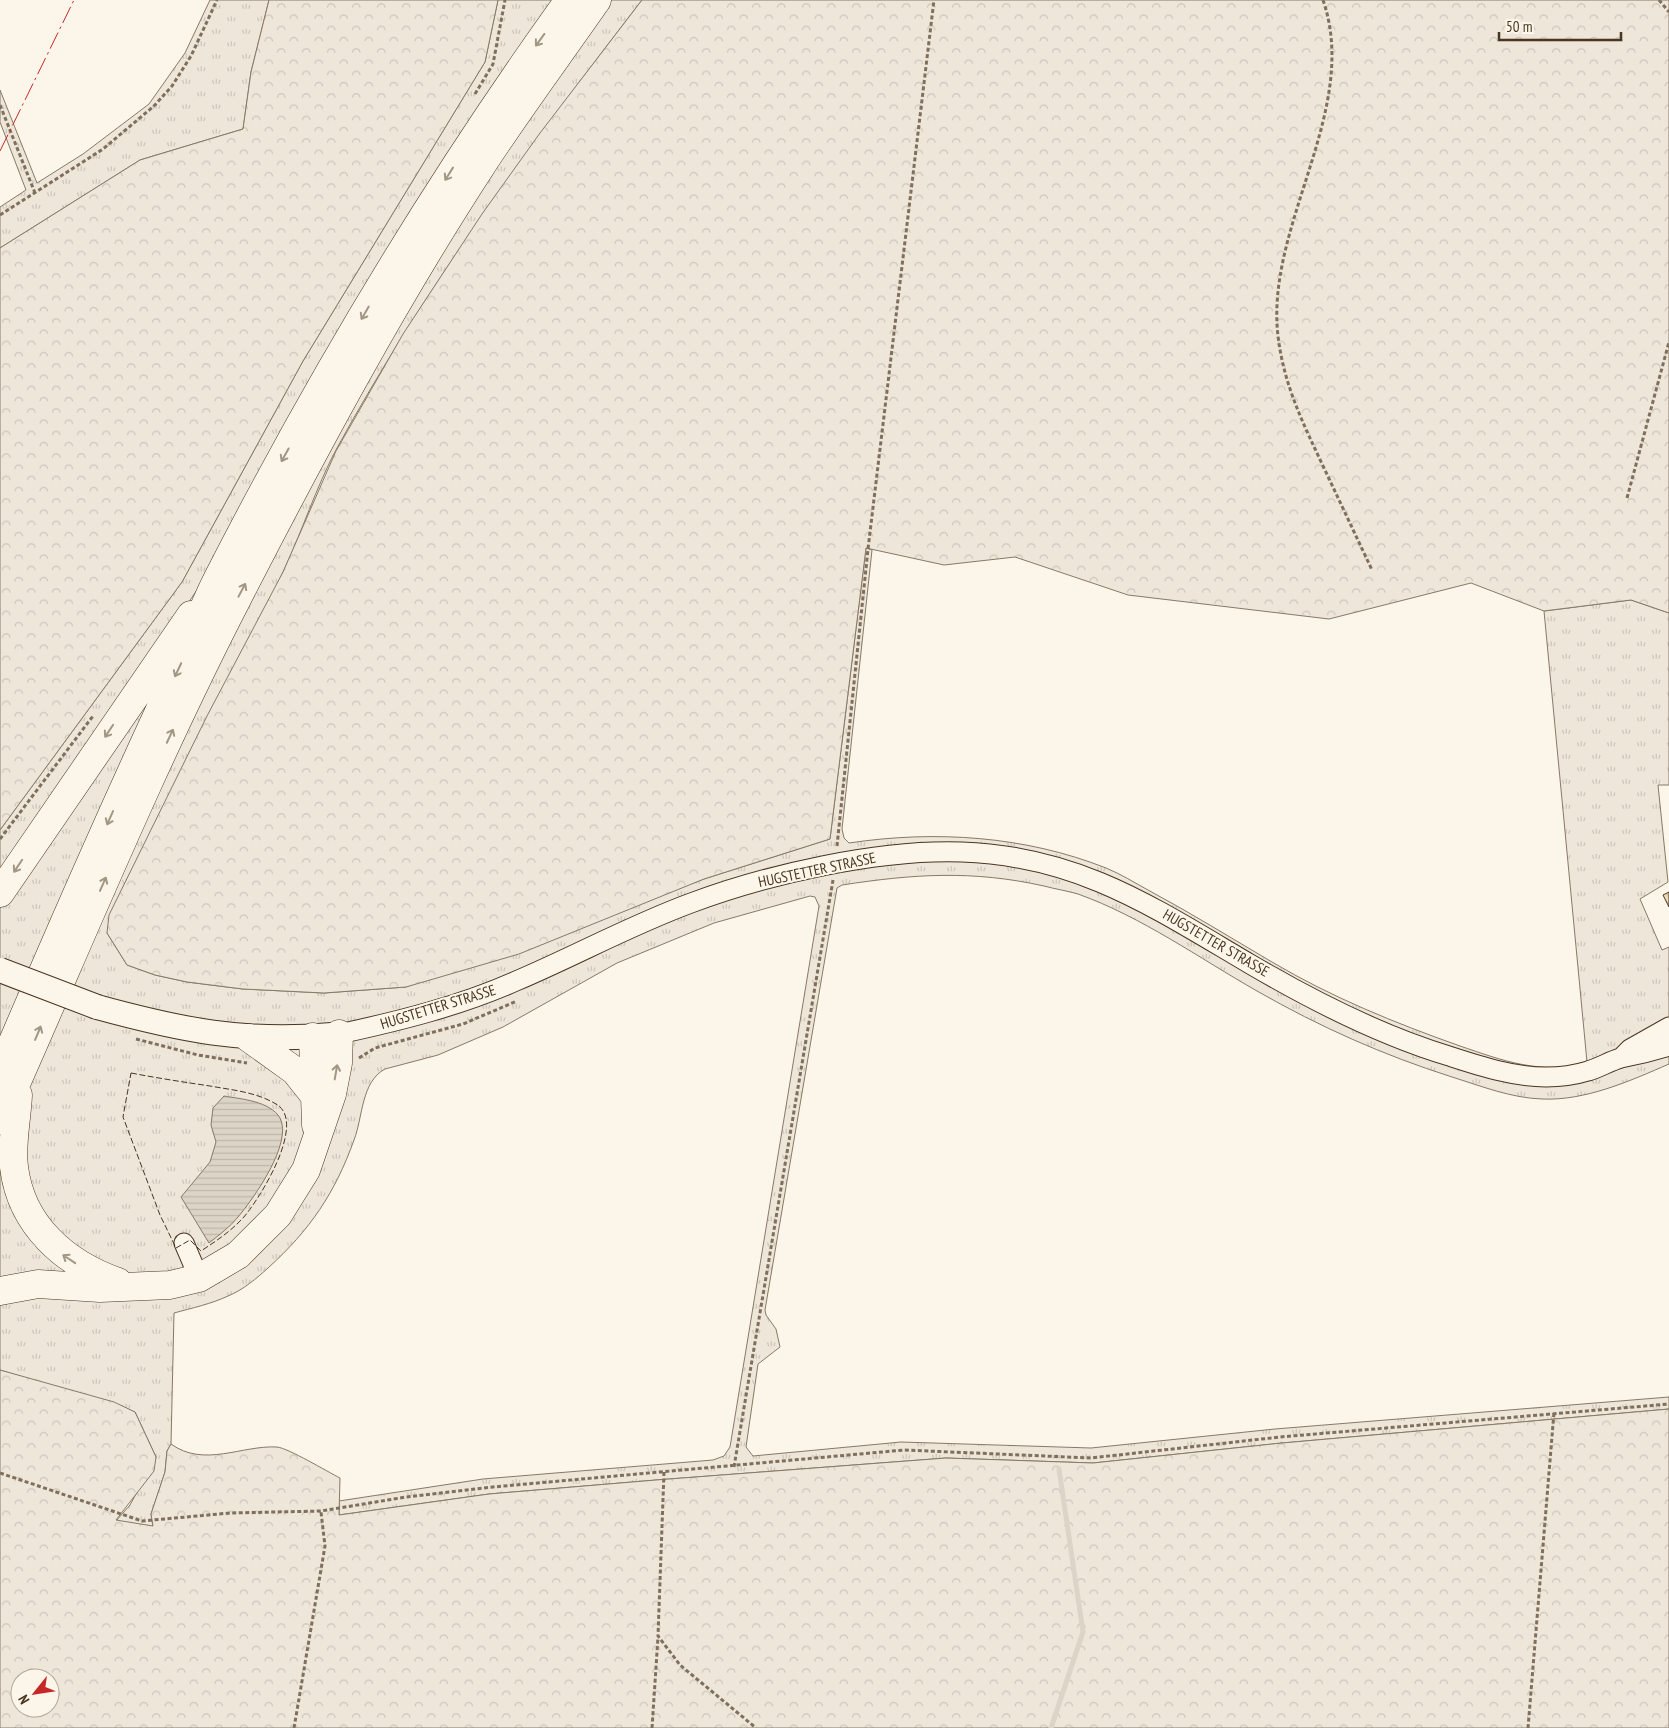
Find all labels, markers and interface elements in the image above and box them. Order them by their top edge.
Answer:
scale bar [1499,10,1622,42]
text: 50 m [1506,17,1532,36]
one-way arrow [535,33,545,47]
one-way arrow [444,167,454,181]
one-way arrow [360,306,370,320]
one-way arrow [280,447,290,461]
one-way arrow [238,583,247,598]
one-way arrow [173,662,182,677]
one-way arrow [104,724,114,738]
one-way arrow [166,729,175,744]
one-way arrow [105,810,115,825]
street label: HUGSTETTER STRASSE [756,848,877,891]
one-way arrow [13,859,23,873]
one-way arrow [99,877,109,892]
street label: HUGSTETTER STRASSE [1160,904,1273,981]
street label: HUGSTETTER STRASSE [378,980,498,1033]
one-way arrow [34,1026,44,1041]
one-way arrow [332,1064,342,1080]
one-way arrow [63,1253,77,1263]
north arrow [10,1668,60,1718]
text: N [14,1692,33,1707]

